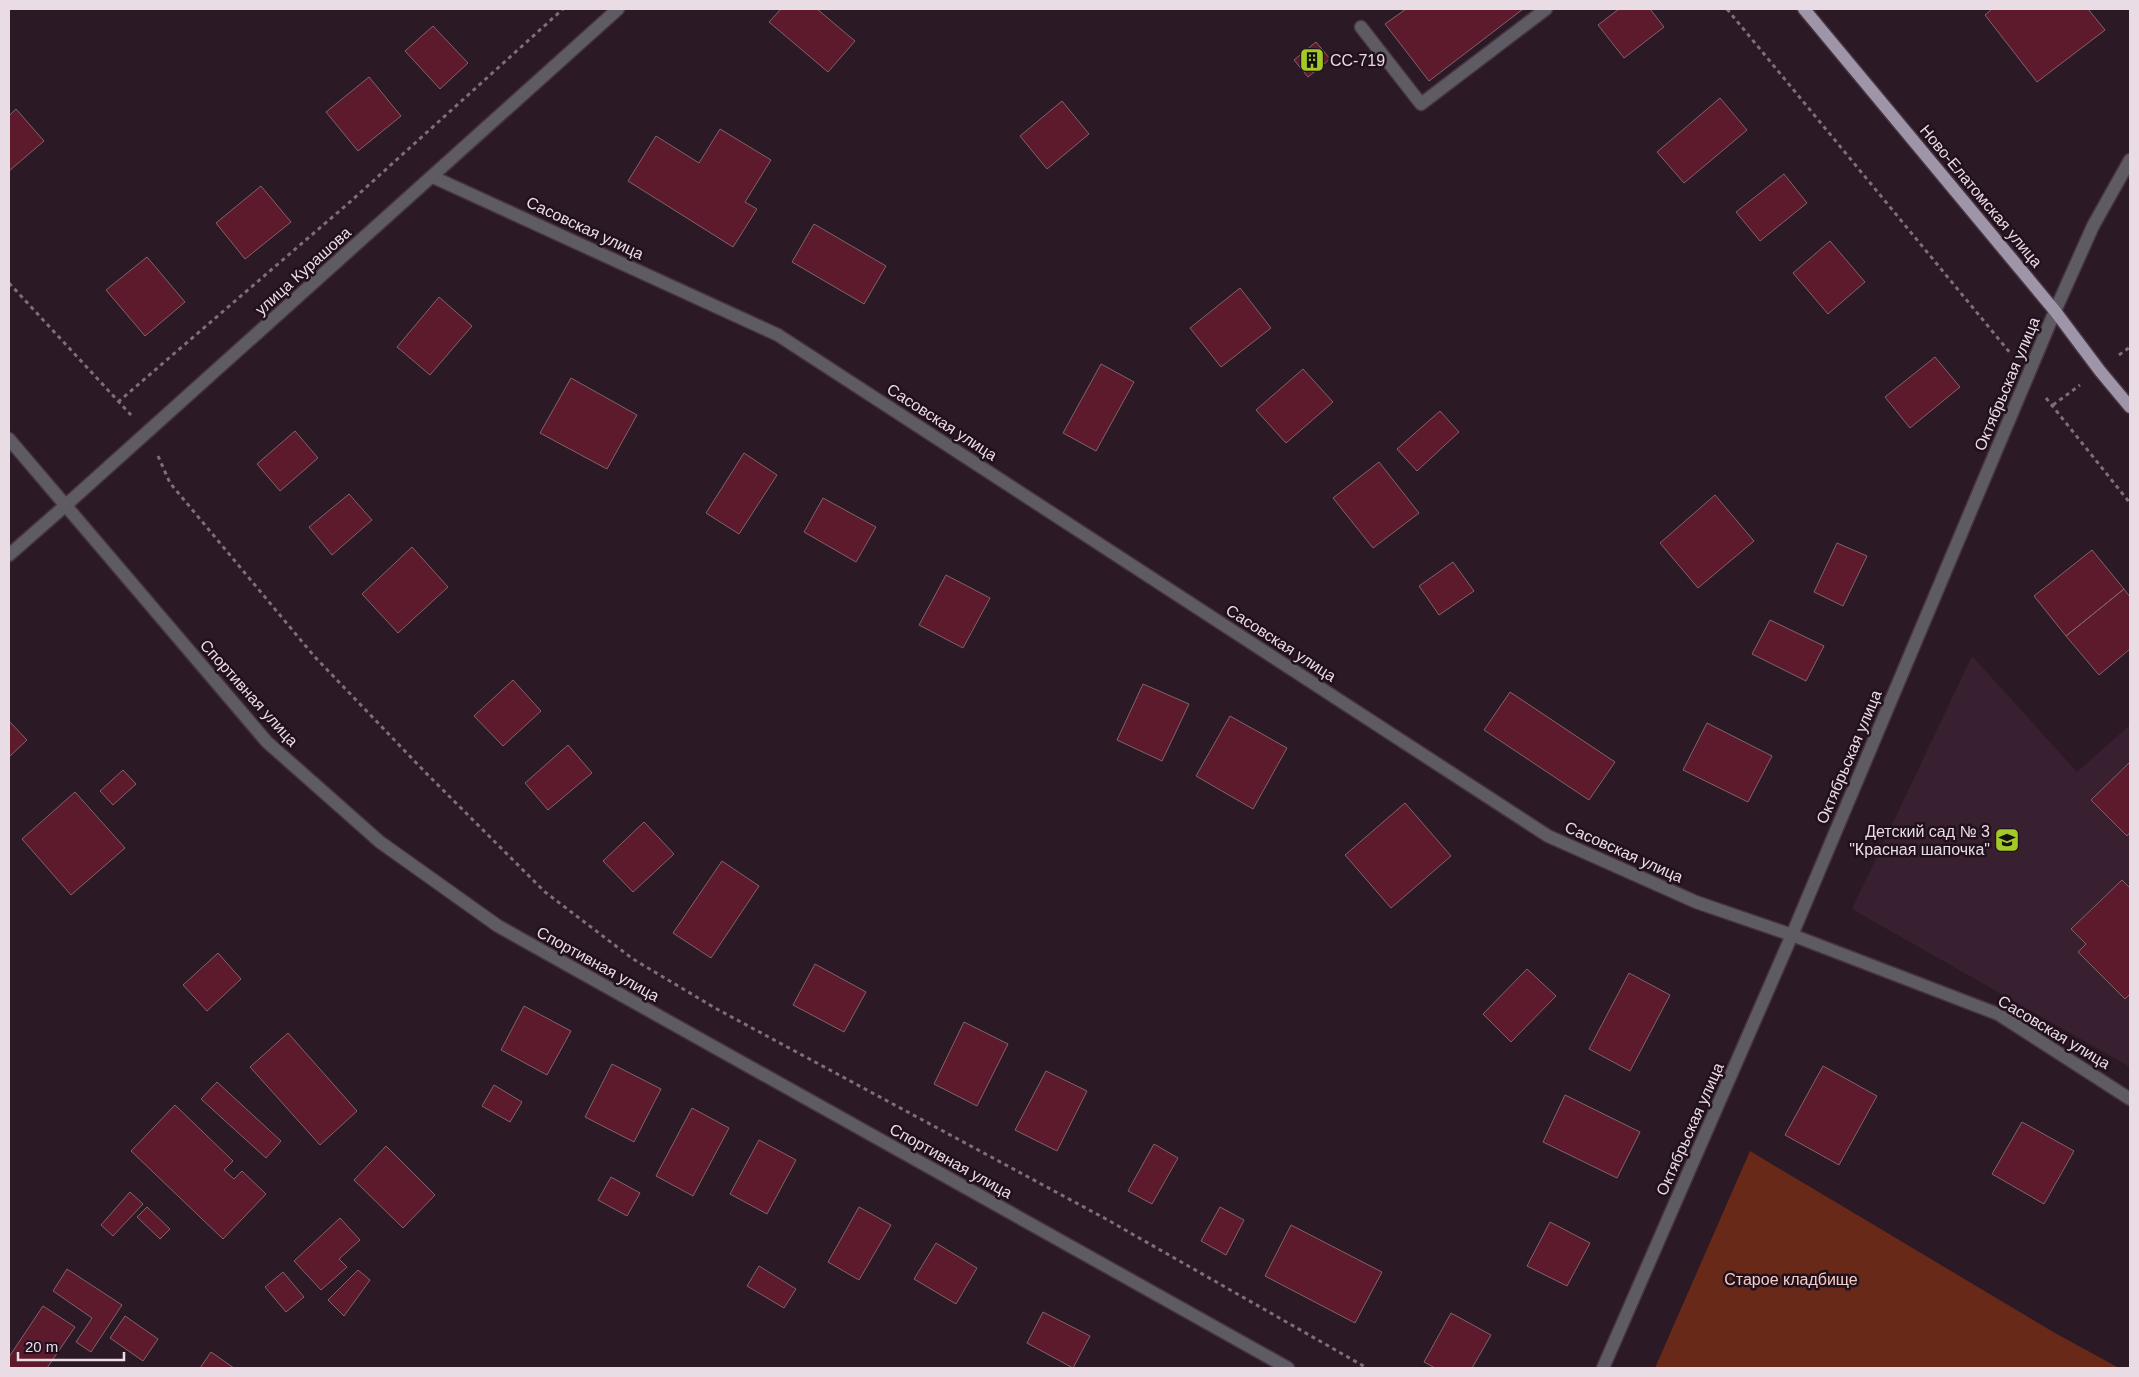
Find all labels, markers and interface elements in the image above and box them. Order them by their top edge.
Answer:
building icon: СС-719 [1299,47,1325,73]
place label: СС-719 [1330,52,1385,69]
street label: Ново-Елатомская улица [1917,122,2045,270]
street label: Сасовская улица [524,193,646,263]
street label: улица Курашова [252,224,354,318]
street label: Октябрьская улица [1971,315,2043,453]
street label: Сасовская улица [884,380,1000,464]
street label: Сасовская улица [1223,601,1339,685]
street label: Спортивная улица [197,636,301,750]
street label: Октябрьская улица [1813,688,1885,826]
street label: Сасовская улица [1562,818,1686,886]
place label: Детский сад № 3 "Красная шапочка" [1849,823,1990,858]
school or university icon: Детский сад № 3 "Красная шапочка" [1994,827,2020,853]
street label: Спортивная улица [534,923,662,1005]
street label: Сасовская улица [1995,992,2113,1072]
street label: Октябрьская улица [1653,1060,1727,1198]
street label: Спортивная улица [887,1120,1015,1202]
park label: Старое кладбище [1724,1271,1858,1288]
scale bar [18,1330,124,1362]
text: 20 m [25,1338,58,1355]

